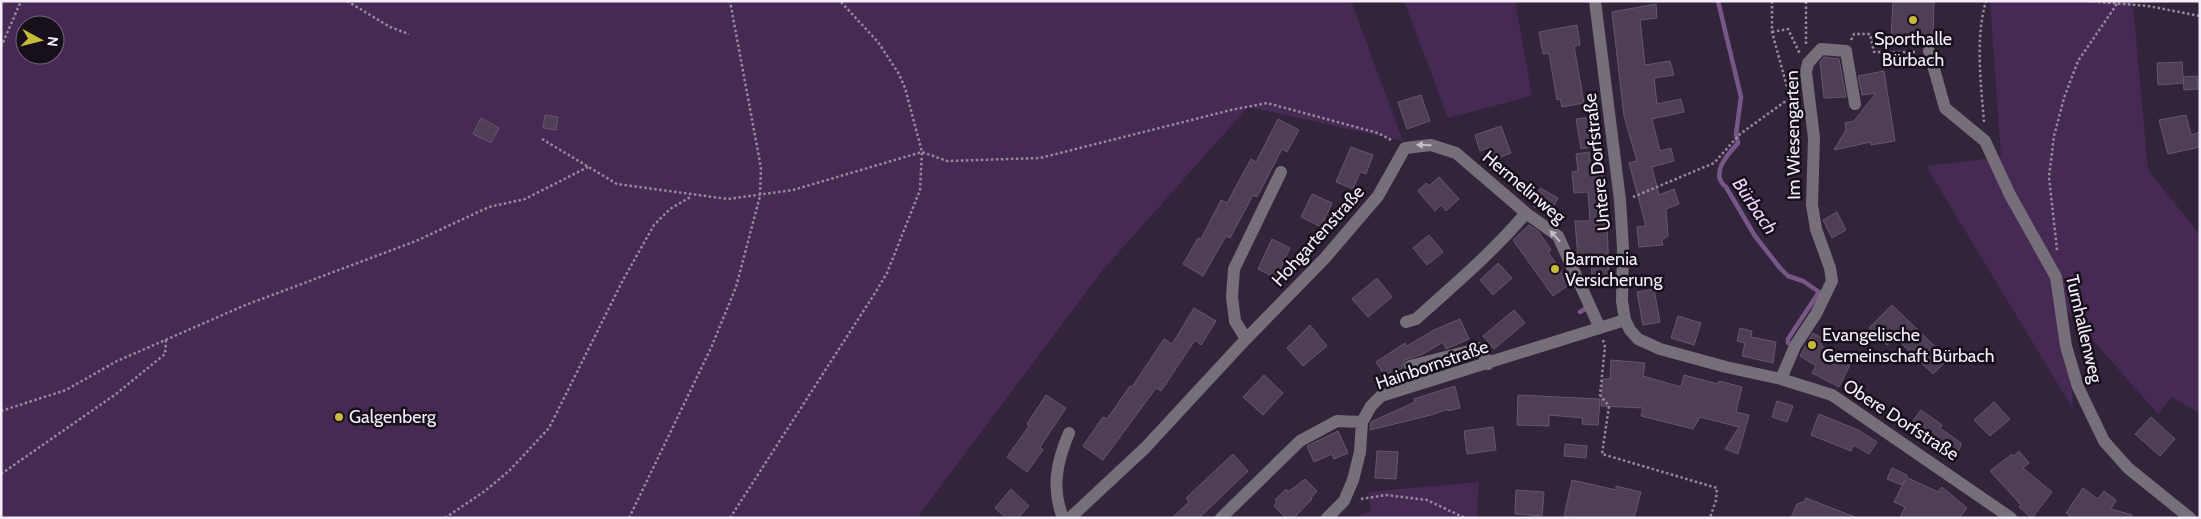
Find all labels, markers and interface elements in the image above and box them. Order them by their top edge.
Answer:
marker: Sporthalle Bürbach [1907,14,1919,26]
north arrow [15,15,65,65]
place label: Sporthalle Bürbach [1874,28,1952,71]
text: N [43,36,62,48]
street label: Im Wiesengarten [1781,70,1805,200]
street label: Untere Dorfstraße [1579,92,1615,232]
one-way arrow [1416,141,1432,149]
street label: Hermelinweg [1478,146,1571,229]
water label: Bürbach [1728,173,1782,239]
street label: Hohgartenstraße [1267,181,1369,291]
one-way arrow [1549,231,1561,243]
place label: Barmenia Versicherung [1565,248,1663,291]
marker: Barmenia Versicherung [1549,263,1561,275]
street label: Turnhallenweg [2061,273,2107,386]
place label: Evangelische Gemeinschaft Bürbach [1822,324,1994,367]
street label: Hainbornstraße [1373,335,1491,395]
marker: Evangelische Gemeinschaft Bürbach [1806,339,1818,351]
street label: Obere Dorfstraße [1839,374,1963,466]
place label: Galgenberg [349,406,437,428]
marker: Galgenberg [333,411,345,423]

